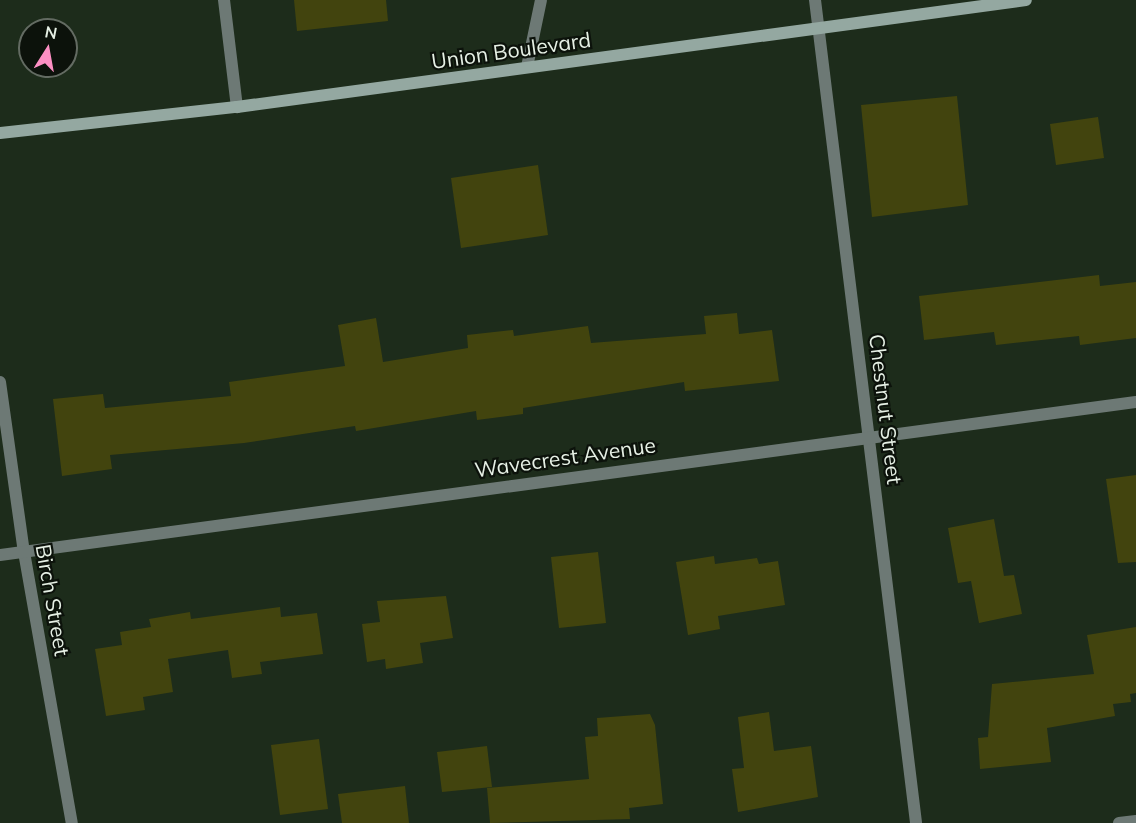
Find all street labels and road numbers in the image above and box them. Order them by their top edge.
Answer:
street label: Union Boulevard [430,26,592,74]
street label: Chestnut Street [864,332,908,486]
street label: Wavecrest Avenue [473,432,657,482]
street label: Birch Street [31,542,75,658]

